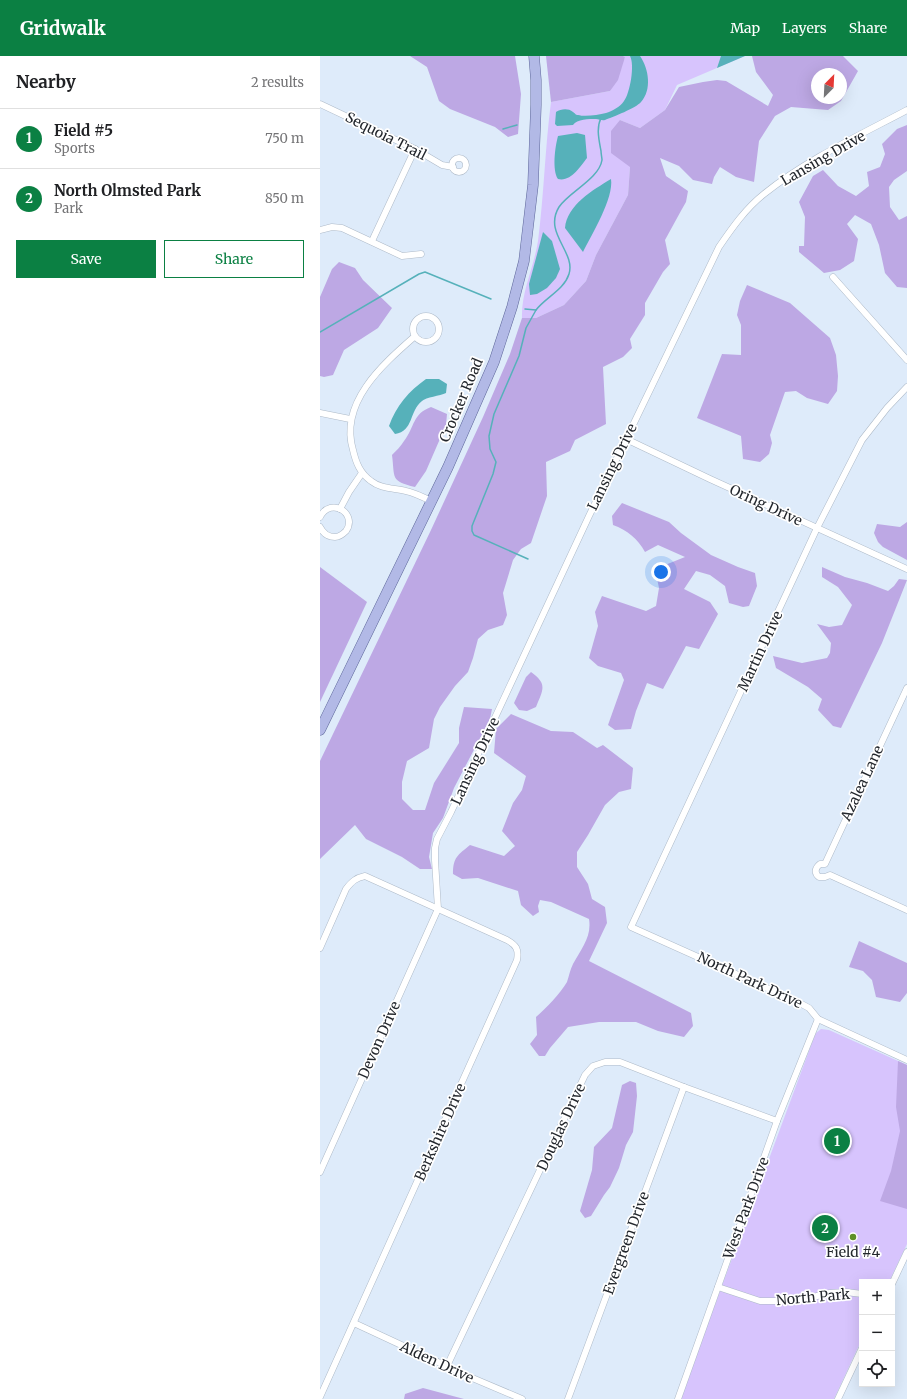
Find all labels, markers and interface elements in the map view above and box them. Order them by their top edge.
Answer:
text: Gridwalk [20,16,106,40]
text: Map [730,19,760,37]
text: Layers [782,19,827,37]
text: Share [849,19,887,37]
north arrow [811,68,847,104]
text: Nearby [16,71,76,93]
text: 2 results [251,74,304,91]
street label: Sequoia Trail [342,108,430,164]
text: Field #5 [54,121,113,140]
street label: Lansing Drive [778,127,868,189]
text: 1 [26,130,32,147]
text: 750 m [265,130,304,147]
text: Sports [54,140,95,157]
text: North Olmsted Park [54,181,201,200]
text: 2 [25,190,33,207]
text: 850 m [265,190,304,207]
text: Park [54,200,83,217]
button: Save [16,240,156,278]
button: Share [164,240,304,278]
street label: Crocker Road [435,355,487,445]
street label: Lansing Drive [583,421,641,513]
street label: Oring Drive [727,480,805,530]
your location [651,562,671,582]
street label: Martin Drive [734,608,786,694]
street label: Lansing Drive [447,714,503,808]
street label: Azalea Lane [836,742,887,825]
street label: North Park Drive [695,948,805,1012]
street label: Devon Drive [354,998,404,1082]
street label: Berkshire Drive [410,1080,470,1184]
street label: Douglas Drive [533,1080,589,1174]
pin: 1 [824,1126,850,1156]
street label: West Park Drive [719,1155,773,1262]
street label: Evergreen Drive [599,1189,653,1297]
pin: 2 [812,1213,838,1243]
marker: Field #4 [848,1232,858,1242]
place label: Field #4 [826,1243,880,1261]
map controls [859,1279,895,1387]
button: + [859,1279,895,1315]
street label: North Park [775,1285,851,1309]
button: − [859,1315,895,1351]
street label: Alden Drive [396,1337,477,1387]
button: locate [859,1351,895,1387]

